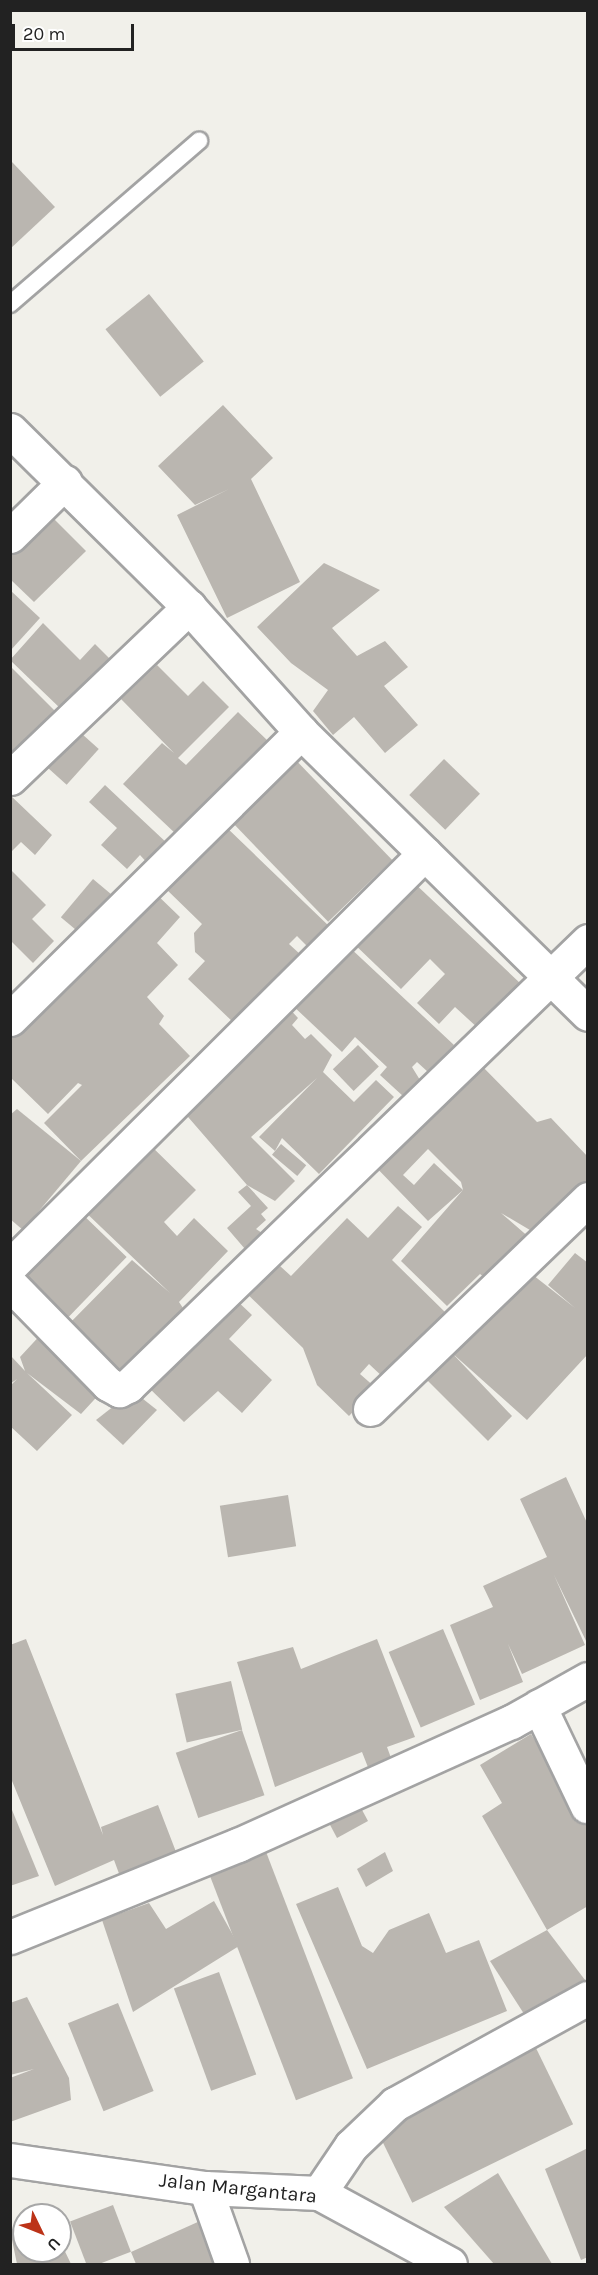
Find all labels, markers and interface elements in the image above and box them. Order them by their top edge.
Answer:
scale bar [15,12,136,50]
text: 20 m [23,23,65,45]
street label: Jalan Margantara [158,2168,318,2208]
north arrow [12,2203,72,2263]
text: U [43,2234,65,2255]

